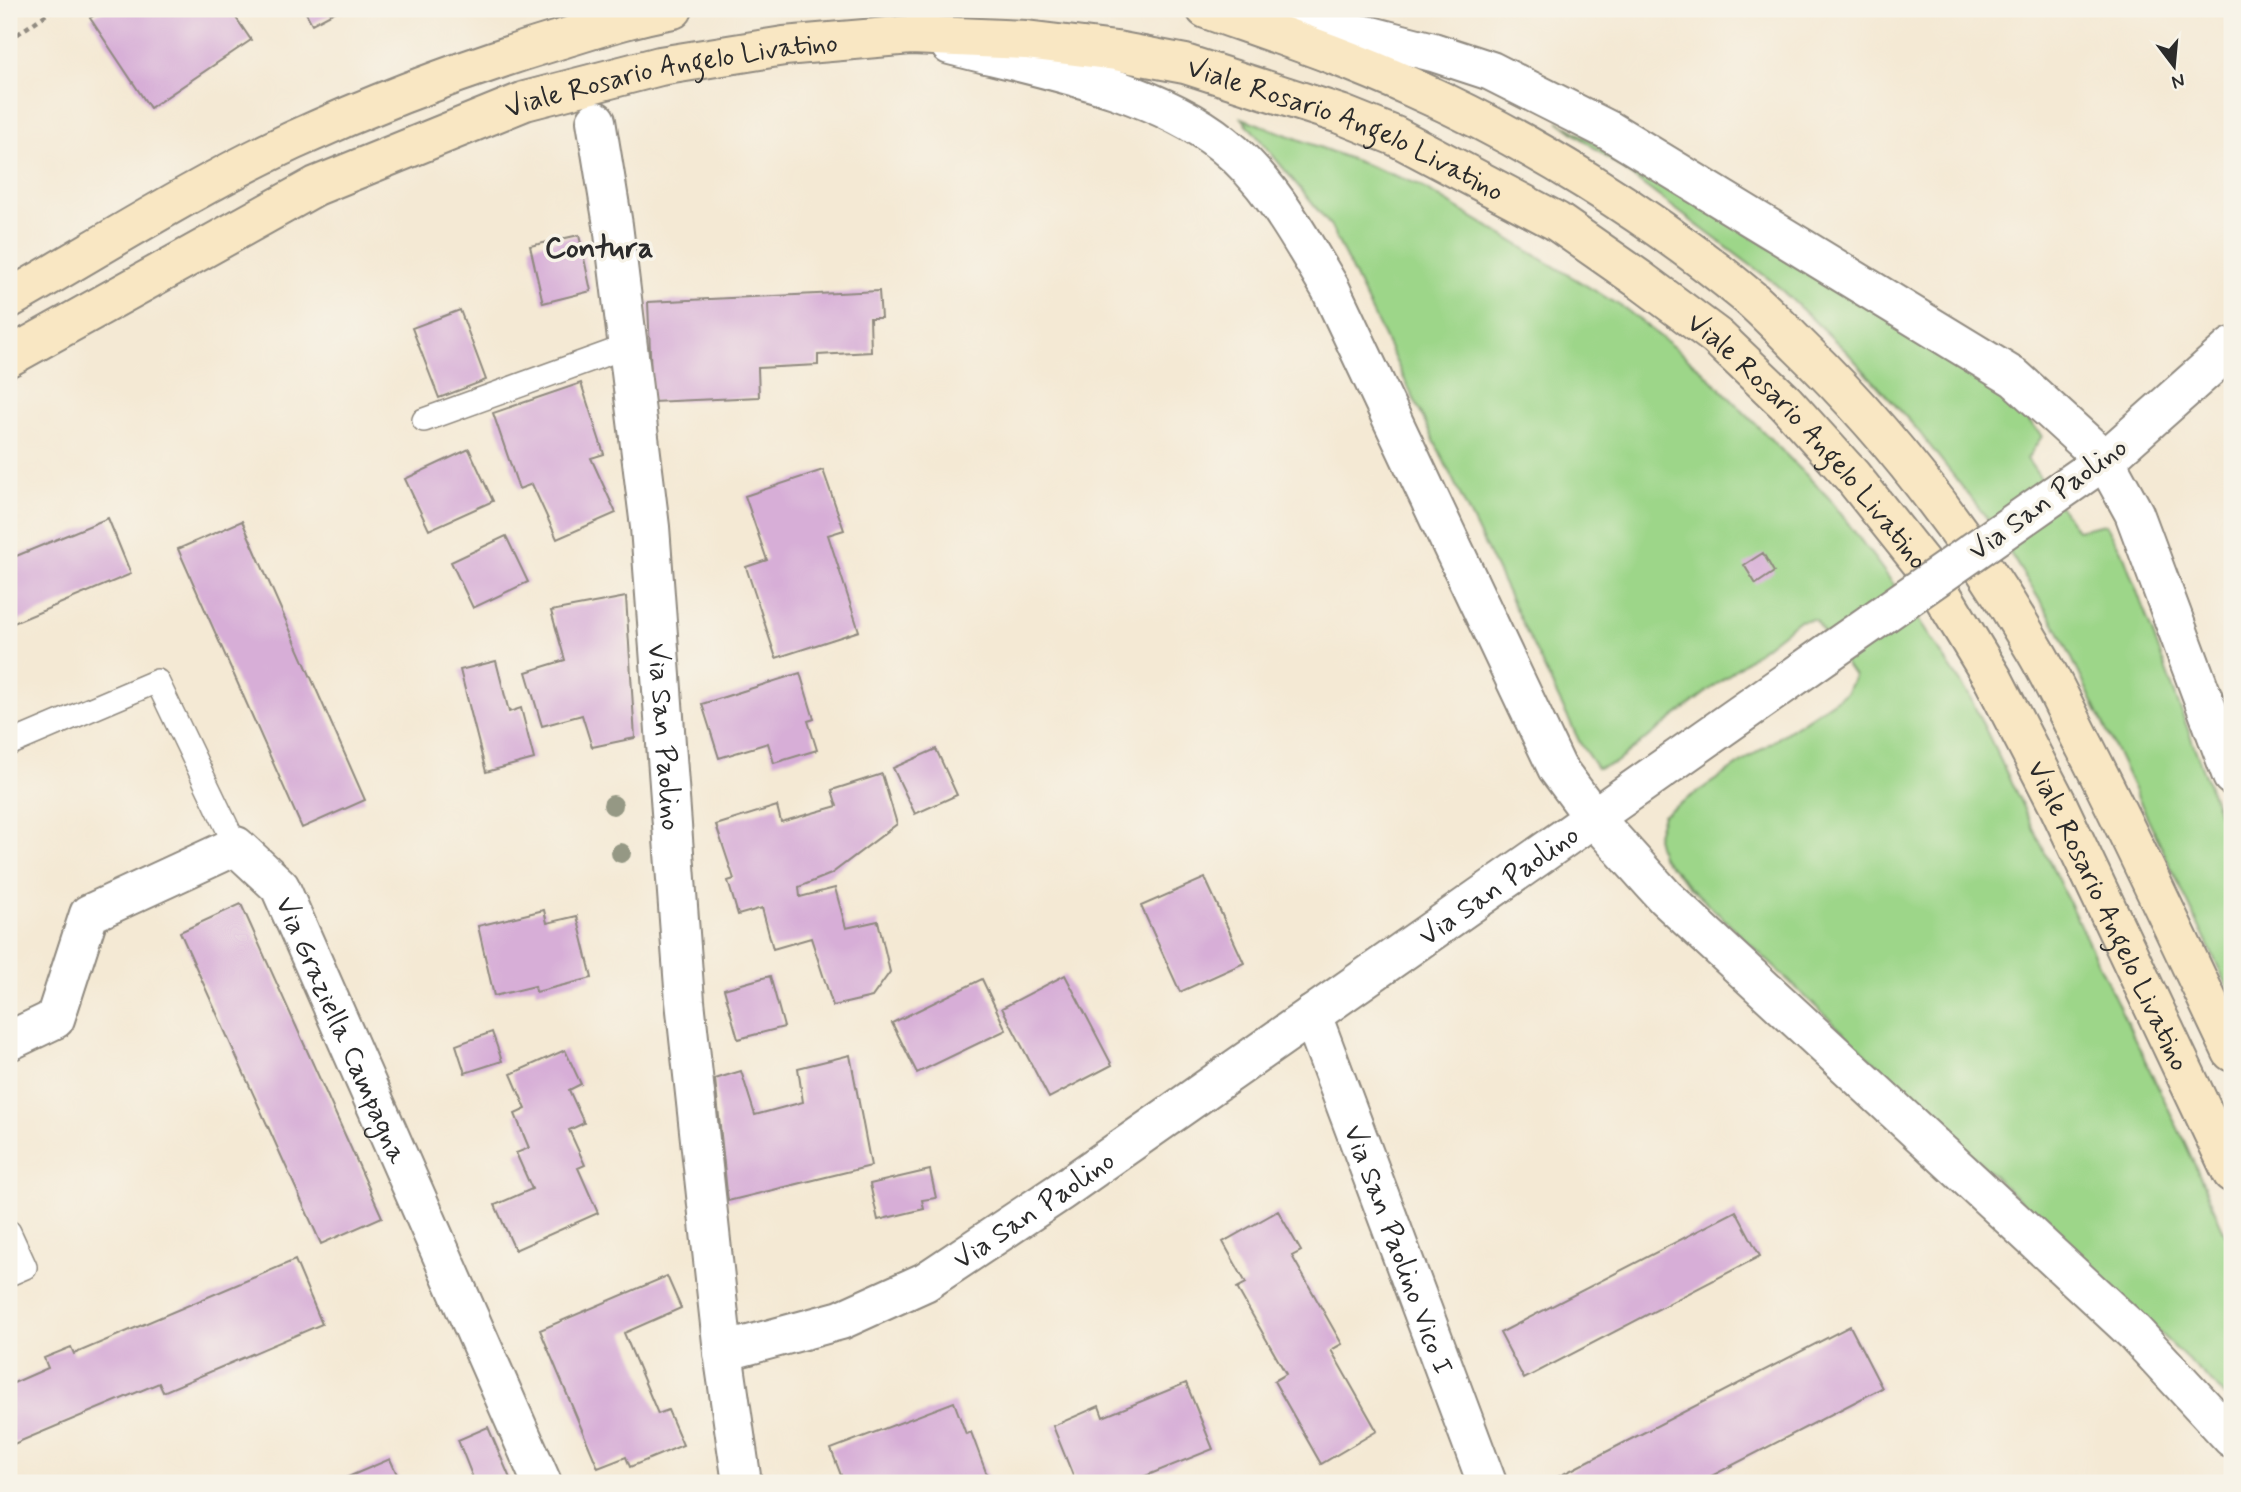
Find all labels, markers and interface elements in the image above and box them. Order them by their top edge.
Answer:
street label: Viale Rosario Angelo Livatino [499,25,840,128]
north arrow [2140,32,2210,102]
street label: Viale Rosario Angelo Livatino [1182,50,1510,211]
text: N [2169,67,2188,95]
district label: Contura [545,229,653,268]
street label: Viale Rosario Angelo Livatino [1679,305,1936,578]
street label: Via San Paolino [1962,430,2135,570]
street label: Via San Paolino [638,642,688,832]
street label: Viale Rosario Angelo Livatino [2017,755,2197,1077]
street label: Via San Paolino [1412,817,1587,956]
street label: Via Graziella Campagna [265,891,415,1170]
street label: Via San Paolino Vico I [1334,1120,1461,1380]
street label: Via San Paolino [947,1143,1123,1279]

